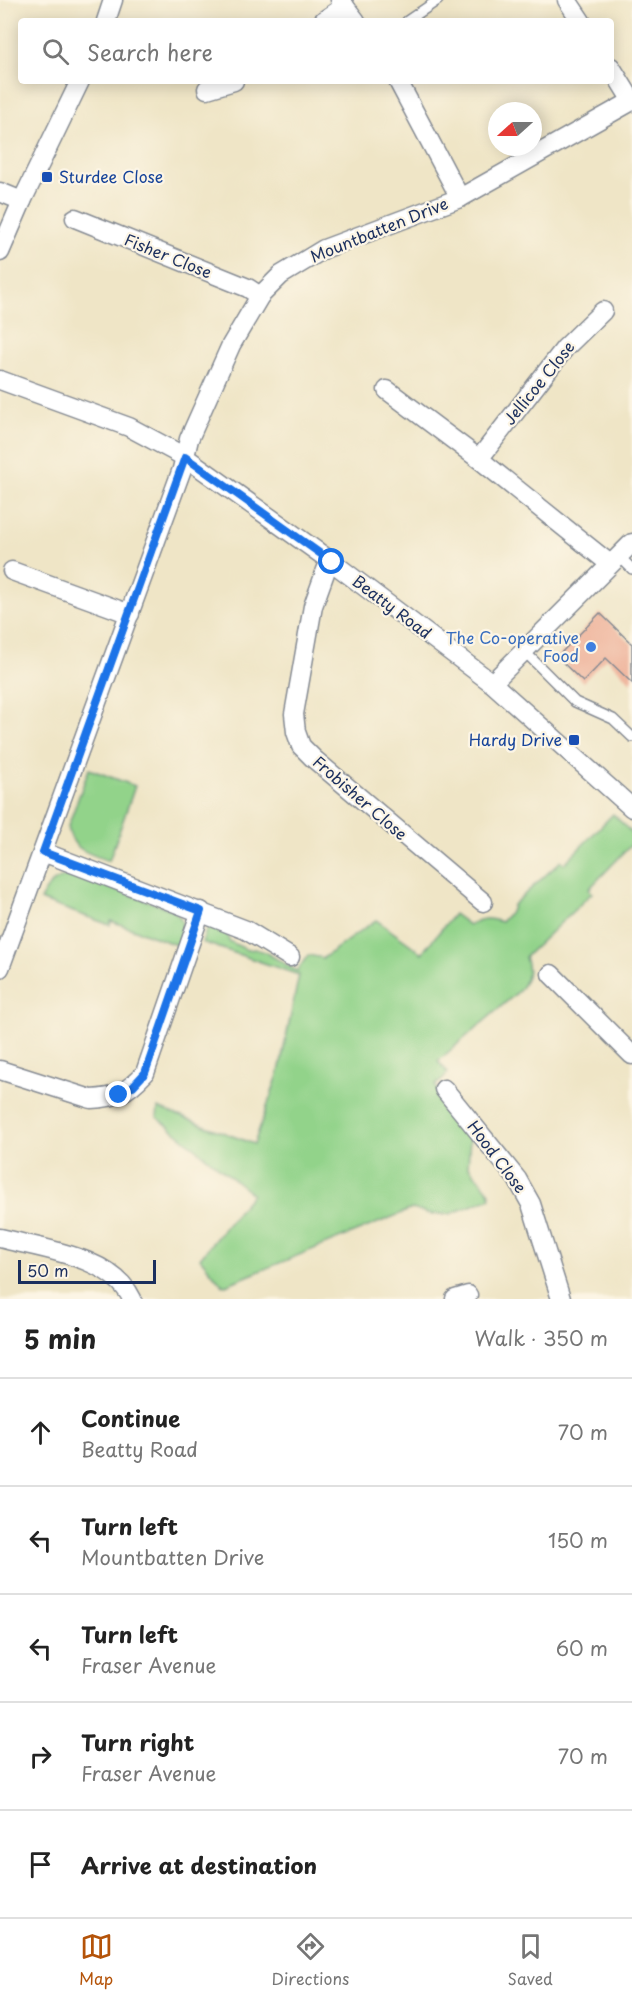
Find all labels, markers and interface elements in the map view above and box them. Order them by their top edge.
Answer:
search box [18,18,614,84]
icon: search [39,35,72,68]
text: Search here [87,35,213,68]
north arrow [488,102,542,156]
place label: Sturdee Close [59,164,163,188]
marker: Sturdee Close [40,170,54,184]
street label: Mountbatten Drive [306,190,451,268]
street label: Fisher Close [121,227,216,283]
street label: Jellicoe Close [497,335,580,429]
route start [318,548,344,574]
street label: Beatty Road [348,568,437,644]
place label: The Co-operative Food [446,625,579,667]
marker: The Co-operative Food [584,640,598,654]
place label: Hardy Drive [469,727,562,751]
marker: Hardy Drive [567,733,581,747]
street label: Frobisher Close [308,749,413,845]
route end [105,1081,131,1107]
street label: Hood Close [463,1115,533,1198]
scale bar [18,1257,156,1284]
text: 50 m [27,1258,68,1282]
text: 5 min [24,1319,96,1358]
text: Walk · 350 m [475,1323,608,1353]
text: Continue [81,1401,180,1434]
icon: ahead [24,1416,57,1449]
text: 70 m [558,1417,608,1447]
text: Beatty Road [81,1434,198,1464]
text: Turn left [81,1509,178,1542]
icon: left [24,1524,57,1557]
text: 150 m [548,1525,608,1555]
text: Mountbatten Drive [81,1542,264,1572]
text: Turn left [81,1617,178,1650]
icon: left [24,1632,57,1665]
text: 60 m [556,1633,608,1663]
text: Fraser Avenue [81,1650,216,1680]
text: Turn right [81,1725,194,1758]
icon: right [24,1740,57,1773]
text: 70 m [558,1741,608,1771]
text: Fraser Avenue [81,1758,216,1788]
icon: arrive [24,1848,57,1881]
text: Arrive at destination [81,1848,317,1881]
tab: Map [79,1930,113,1990]
tab: Directions [271,1930,349,1990]
tab: Saved [507,1930,553,1990]

